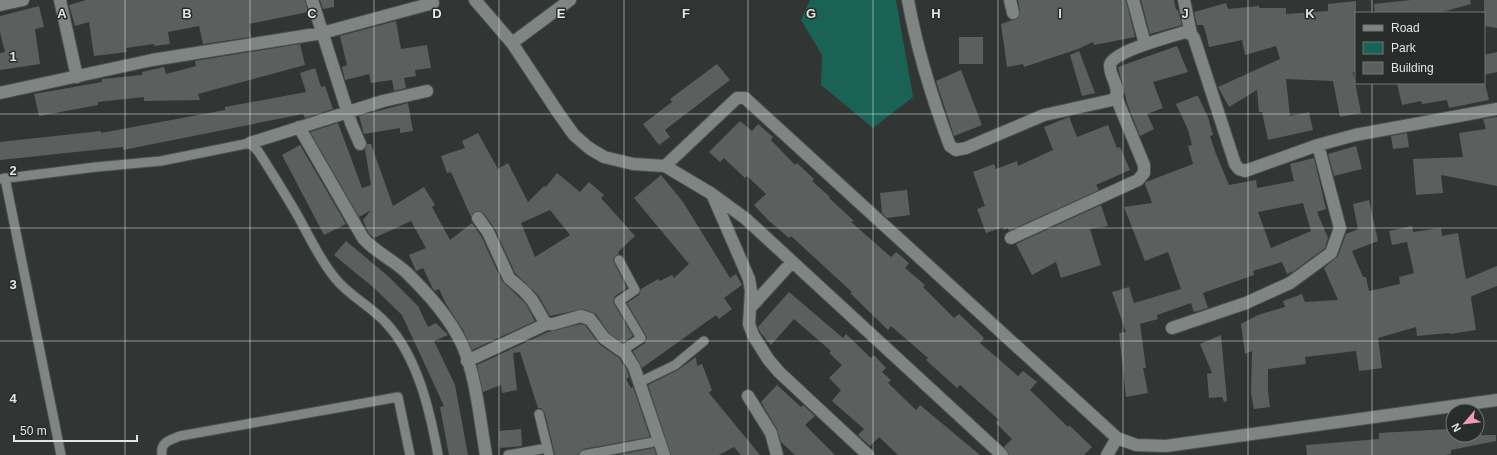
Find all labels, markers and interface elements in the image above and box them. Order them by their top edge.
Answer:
text: A [57,6,67,21]
text: B [182,6,192,21]
text: C [307,6,317,21]
text: D [432,6,442,21]
text: E [557,6,566,21]
text: F [682,6,690,21]
text: G [806,6,816,21]
text: H [931,6,941,21]
text: I [1058,6,1062,21]
text: J [1181,6,1189,21]
text: K [1305,6,1315,21]
legend [1355,12,1485,84]
text: Road [1391,21,1420,35]
text: Park [1391,41,1417,55]
text: 1 [9,49,17,64]
text: Building [1391,61,1434,75]
text: 2 [9,163,17,178]
text: 3 [9,277,17,292]
text: 4 [9,391,17,406]
north arrow [1445,403,1485,443]
scale bar [14,417,137,443]
text: N [1449,421,1463,434]
text: 50 m [20,424,47,438]

